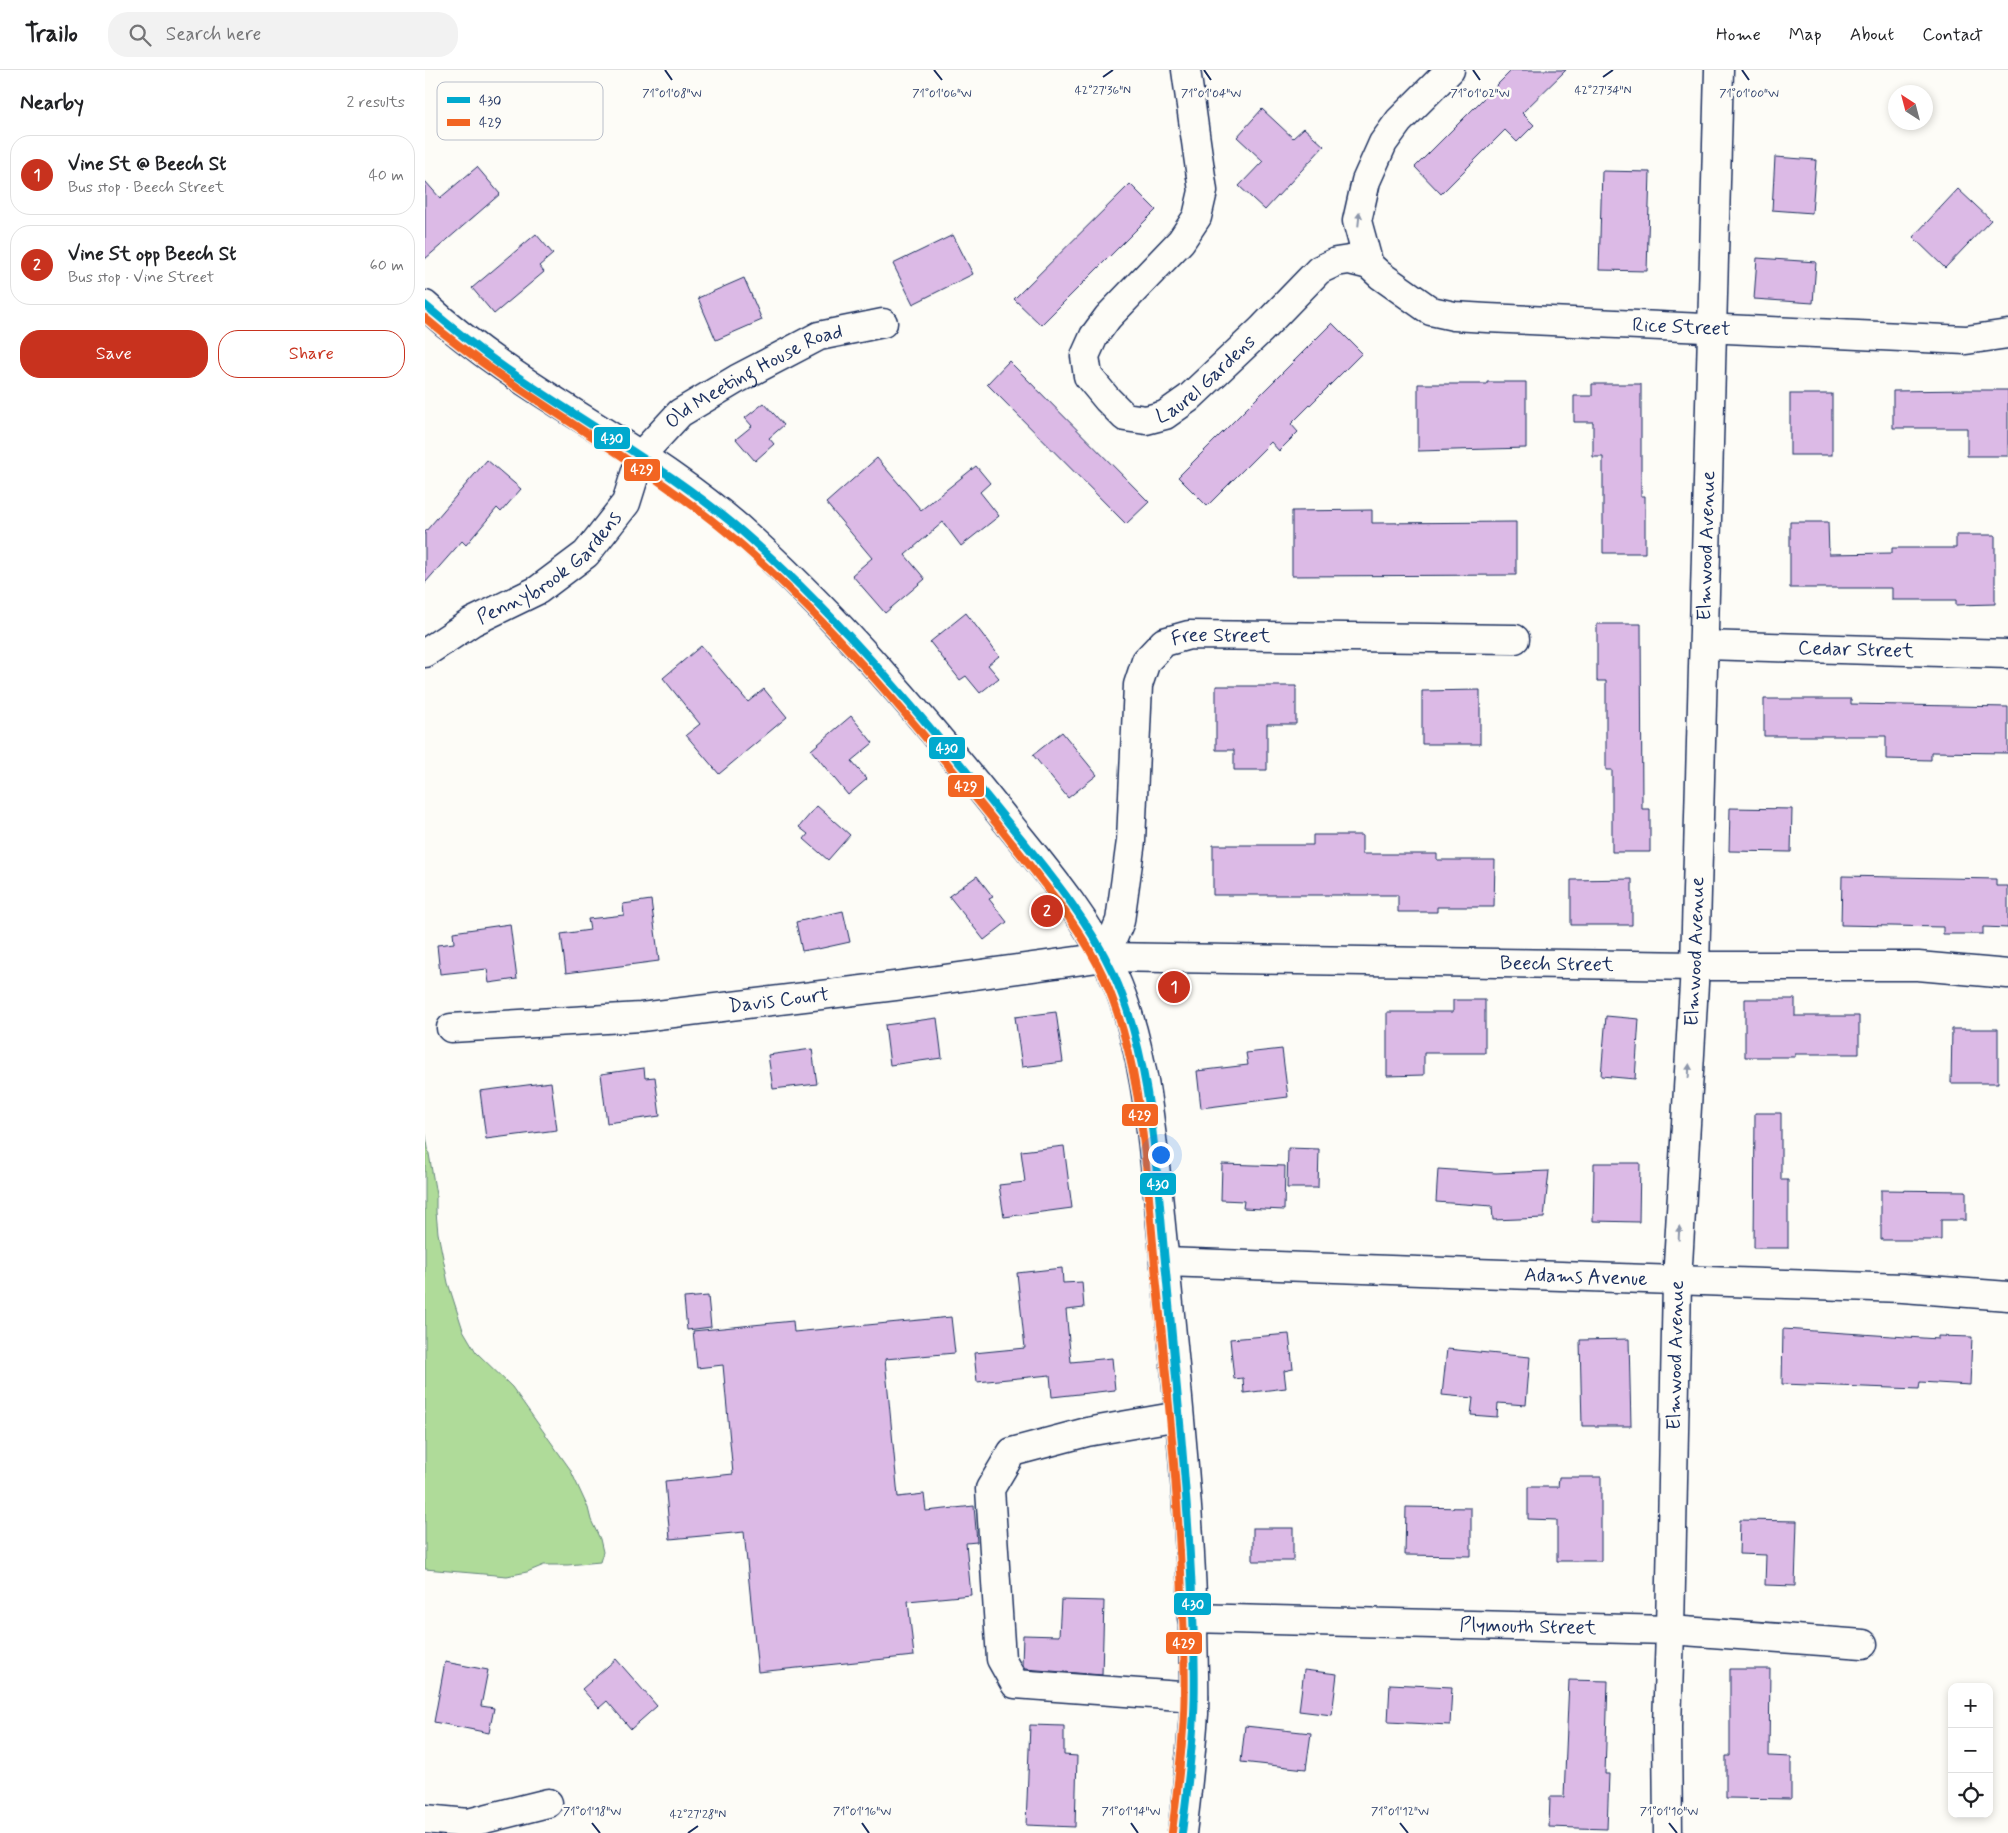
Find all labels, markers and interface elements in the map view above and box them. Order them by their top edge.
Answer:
search box [108,12,458,57]
text: Trailo [25,19,78,50]
icon: search [126,21,154,49]
text: Search here [166,22,261,47]
text: Home [1716,23,1761,47]
text: Map [1789,23,1822,47]
text: About [1850,23,1894,47]
text: Contact [1922,23,1983,47]
legend [437,82,603,140]
text: 42°27'36"N [1075,83,1131,99]
text: 42°27'34"N [1575,83,1631,99]
north arrow [1888,85,1933,130]
text: 71°01'08"W [642,86,702,102]
text: 71°01'06"W [912,86,972,102]
text: 71°01'04"W [1181,86,1241,102]
text: 71°01'02"W [1450,86,1510,102]
text: 71°01'00"W [1719,86,1779,102]
text: Nearby [20,89,84,117]
text: 2 results [347,92,405,113]
text: 430 [479,92,501,110]
text: 429 [479,114,502,132]
text: Vine St @ Beech St [68,152,226,177]
text: 1 [33,165,41,186]
text: 40 m [368,165,404,186]
text: Bus stop · Beech Street [68,177,224,198]
one-way arrow [1355,210,1363,226]
text: Vine St opp Beech St [68,242,236,267]
text: 2 [33,255,41,276]
text: 60 m [370,255,404,276]
text: Bus stop · Vine Street [68,267,214,288]
street label: Rice Street [1632,311,1731,343]
street label: Old Meeting House Road [659,318,845,435]
street label: Laurel Gardens [1153,328,1262,430]
button: Save [20,330,208,378]
button: Share [218,330,405,378]
line badge: 430 [593,426,631,450]
text: 430 [601,430,623,448]
line badge: 429 [623,458,661,482]
text: 429 [631,461,653,479]
street label: Elmwood Avenue [1691,470,1722,621]
street label: Pennybrook Gardens [472,505,628,631]
street label: Free Street [1168,621,1271,653]
street label: Cedar Street [1798,634,1915,665]
line badge: 430 [928,736,966,760]
text: 430 [936,740,958,758]
line badge: 429 [947,774,985,798]
text: 429 [955,778,977,796]
street label: Elmwood Avenue [1678,876,1711,1027]
pin: 2 [1031,892,1063,930]
street label: Beech Street [1500,950,1614,978]
pin: 1 [1158,968,1190,1006]
street label: Davis Court [727,981,830,1020]
one-way arrow [1685,1062,1693,1078]
line badge: 429 [1121,1103,1159,1127]
text: 429 [1129,1107,1151,1125]
your location [1148,1142,1174,1168]
line badge: 430 [1139,1172,1177,1196]
text: 430 [1147,1176,1169,1194]
one-way arrow [1676,1225,1684,1241]
street label: Adams Avenue [1523,1261,1648,1293]
street label: Elmwood Avenue [1661,1280,1691,1430]
line badge: 430 [1173,1592,1212,1616]
text: 430 [1182,1596,1204,1614]
street label: Plymouth Street [1459,1611,1597,1642]
line badge: 429 [1165,1631,1203,1655]
text: 429 [1173,1635,1195,1653]
map controls [1948,1683,1993,1818]
button: + [1948,1683,1993,1728]
button: − [1948,1728,1993,1773]
button: locate [1948,1773,1993,1818]
text: 71°01'18"W [563,1804,621,1820]
text: 71°01'16"W [833,1804,891,1820]
text: 71°01'14"W [1102,1804,1161,1820]
text: 71°01'12"W [1371,1804,1429,1820]
text: 71°01'10"W [1640,1804,1698,1820]
text: 42°27'28"N [670,1807,726,1823]

